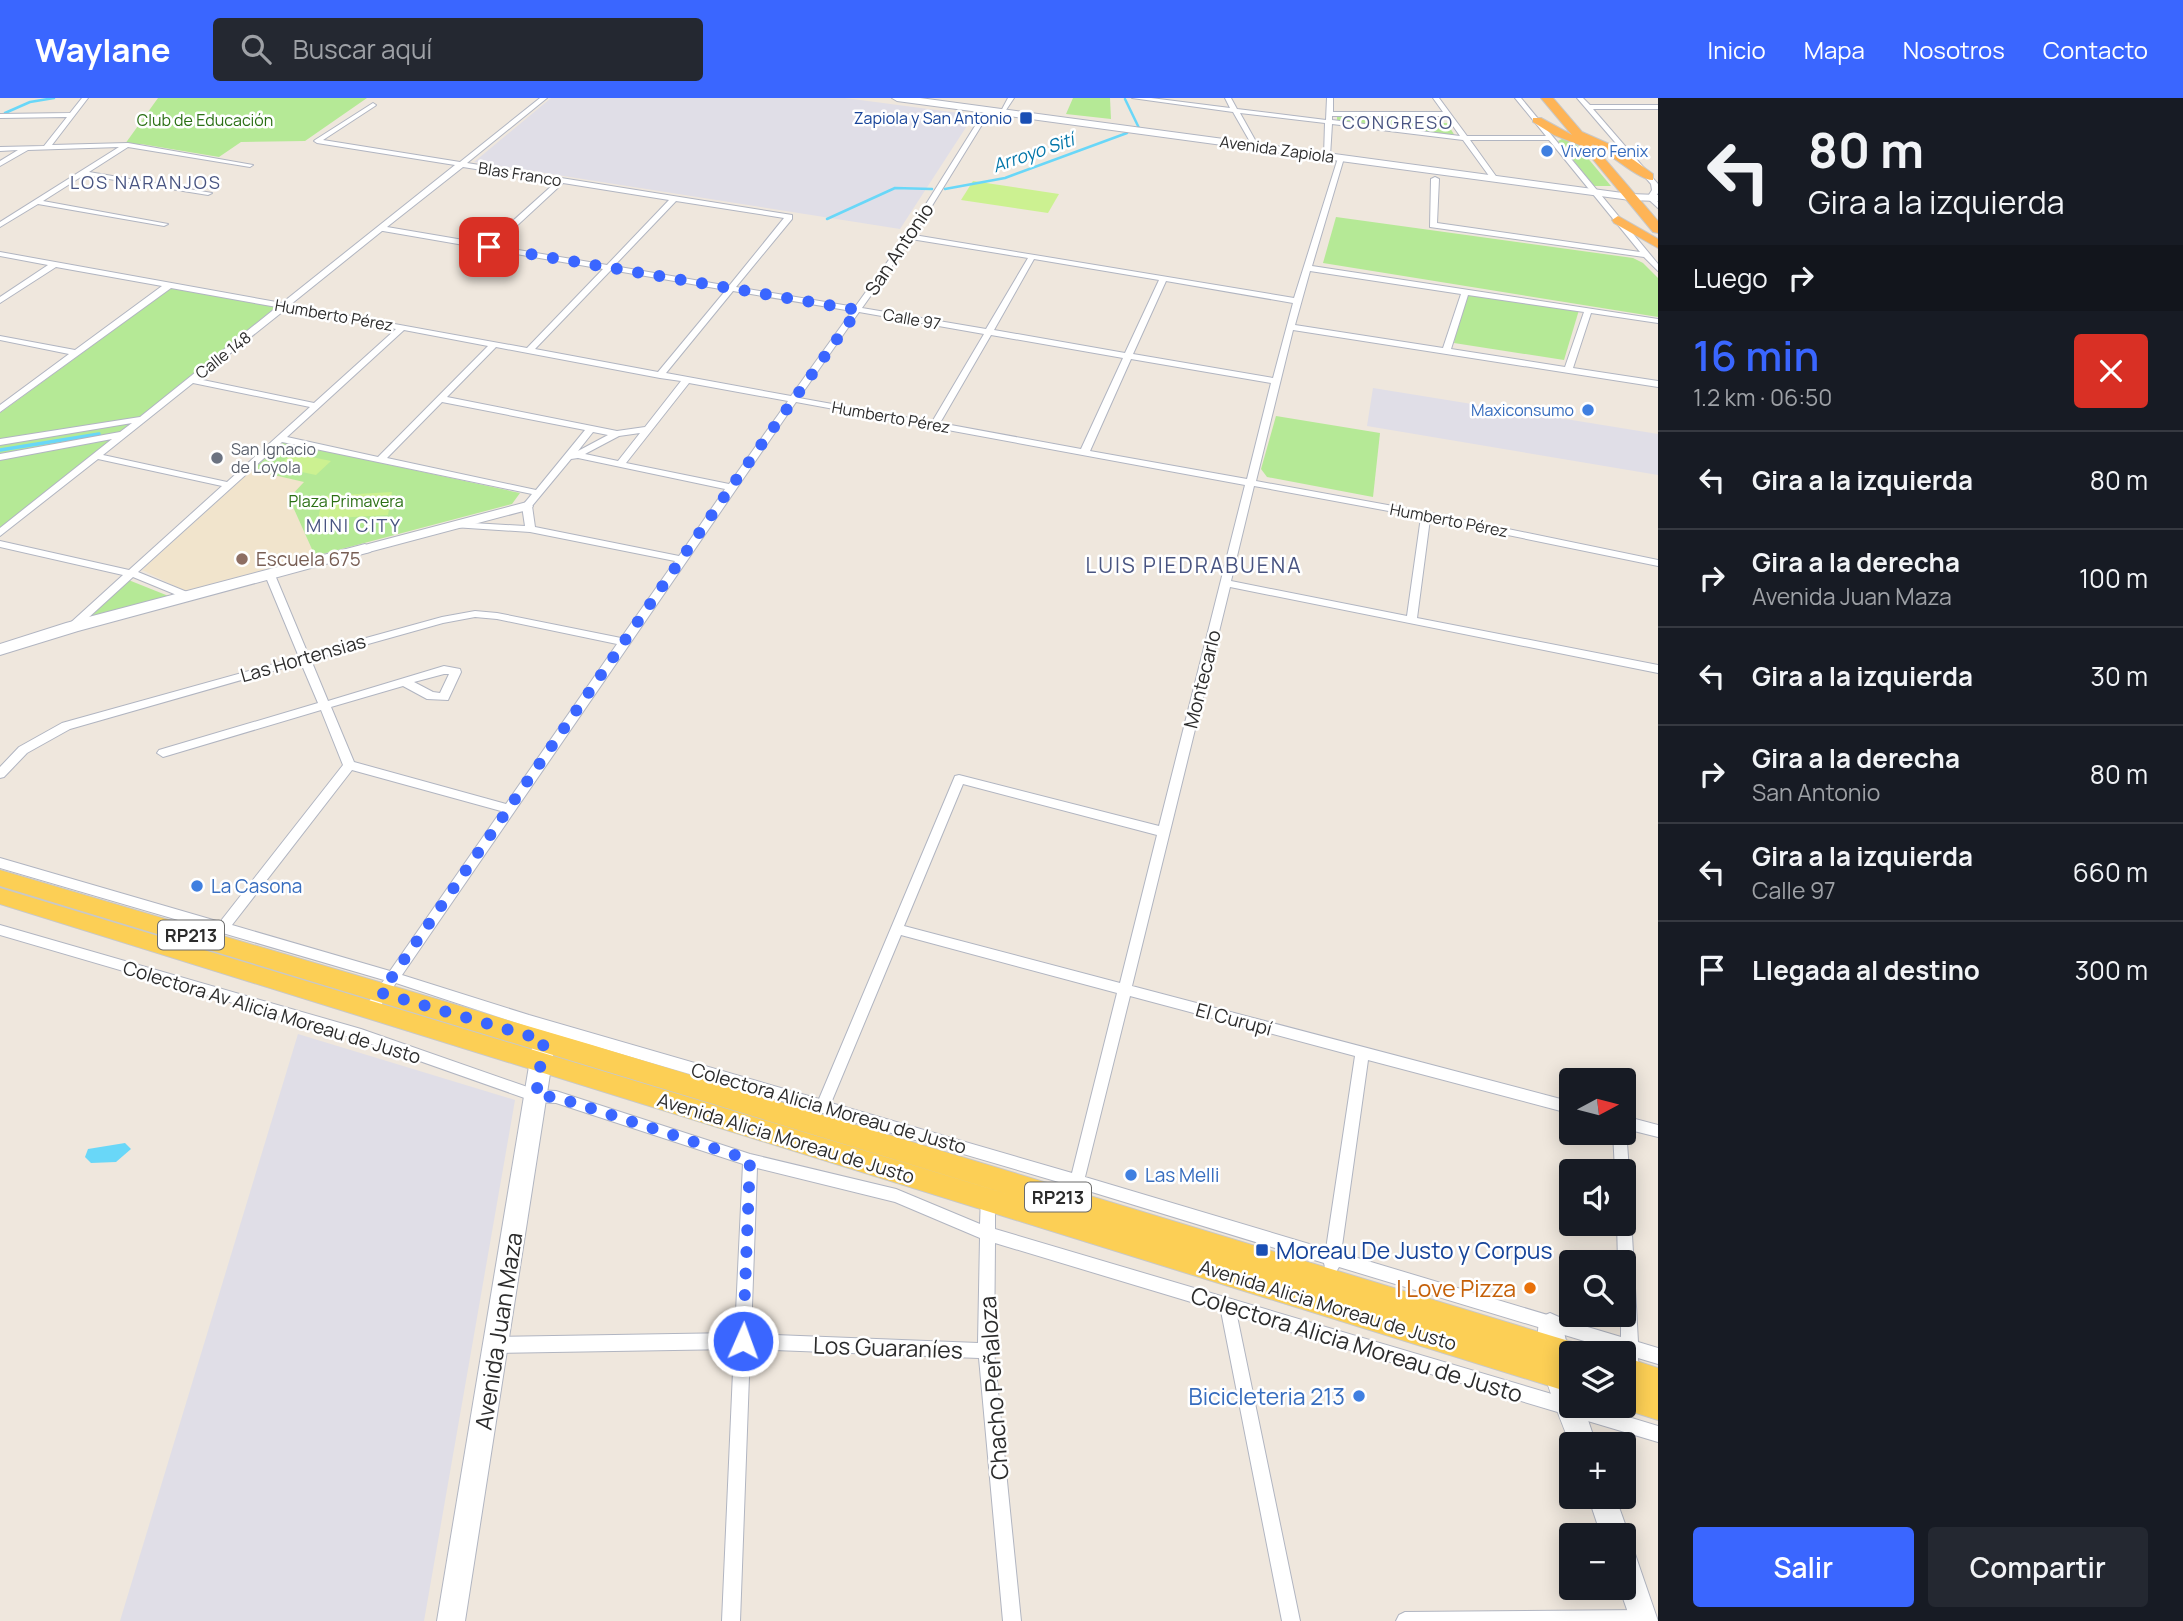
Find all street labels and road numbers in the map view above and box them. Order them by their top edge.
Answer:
street label: Avenida Zapiola [1218,130,1336,168]
street label: Blas Franco [477,157,563,191]
street label: San Antonio [859,198,939,300]
street label: Humberto Pérez [273,294,395,336]
street label: Calle 97 [881,303,943,335]
street label: Calle 148 [190,326,256,384]
street label: Humberto Pérez [830,396,952,438]
street label: Humberto Pérez [1388,498,1510,542]
street label: Montecarlo [1177,627,1227,731]
street label: Las Hortensias [237,628,369,688]
road number: RP213 [158,920,224,950]
street label: Colectora Av Alicia Moreau de Justo [120,954,424,1070]
street label: El Curupí [1193,996,1275,1042]
street label: Colectora Alicia Moreau de Justo [688,1056,970,1160]
street label: Avenida Alicia Moreau de Justo [654,1086,918,1190]
road number: RP213 [1025,1182,1091,1212]
street label: Avenida Juan Maza [467,1230,529,1432]
street label: Avenida Alicia Moreau de Justo [1196,1253,1460,1357]
street label: Colectora Alicia Moreau de Justo [1187,1278,1527,1410]
street label: Chacho Peñaloza [971,1295,1015,1481]
street label: Los Guaraníes [813,1328,963,1366]

